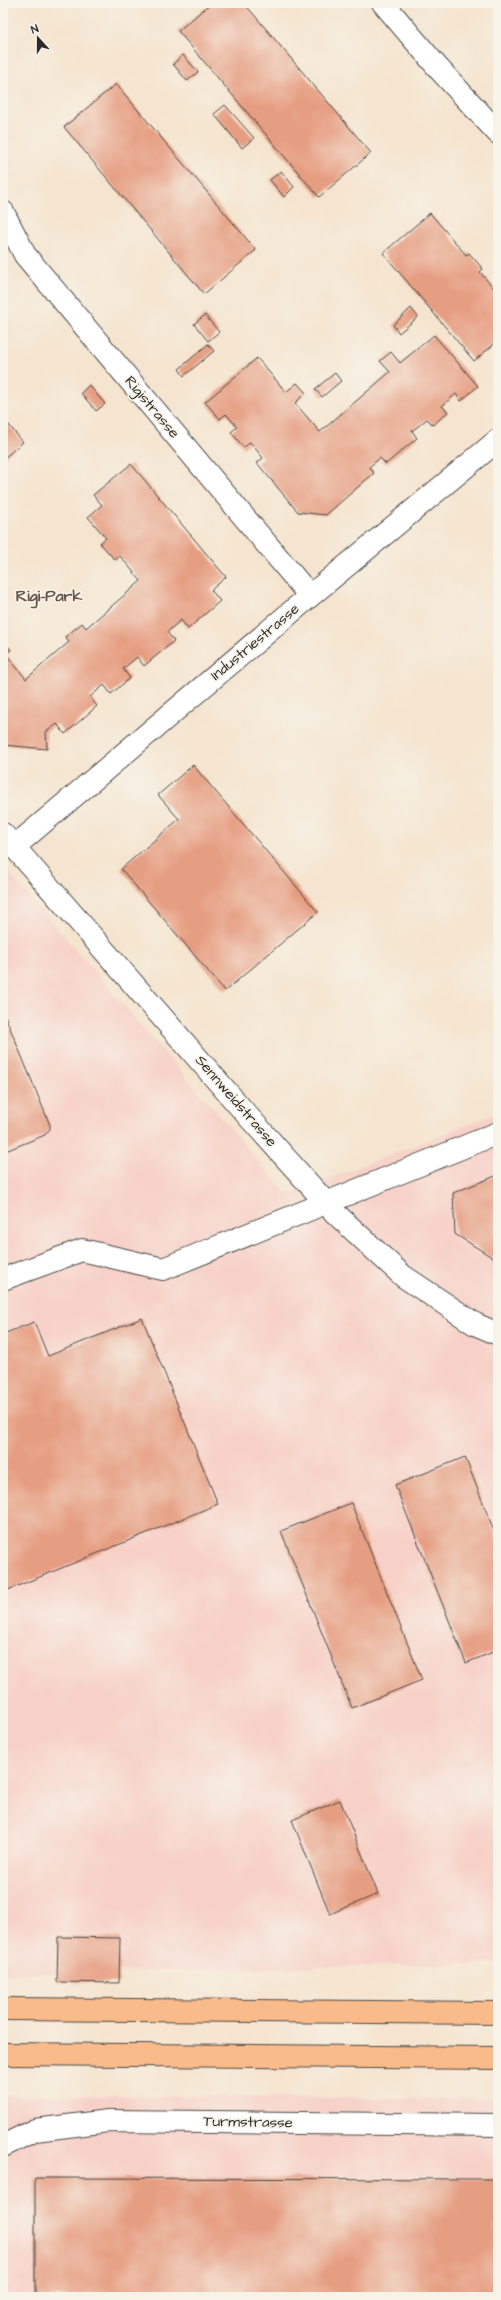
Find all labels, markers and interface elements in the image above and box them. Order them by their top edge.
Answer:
north arrow [18,18,58,58]
text: N [29,21,41,37]
street label: Rigistrasse [119,371,184,443]
district label: Rigi-Park [16,585,82,609]
street label: Industriestrasse [206,599,304,685]
street label: Sennweidstrasse [190,1050,282,1152]
street label: Turmstrasse [203,2111,293,2133]

